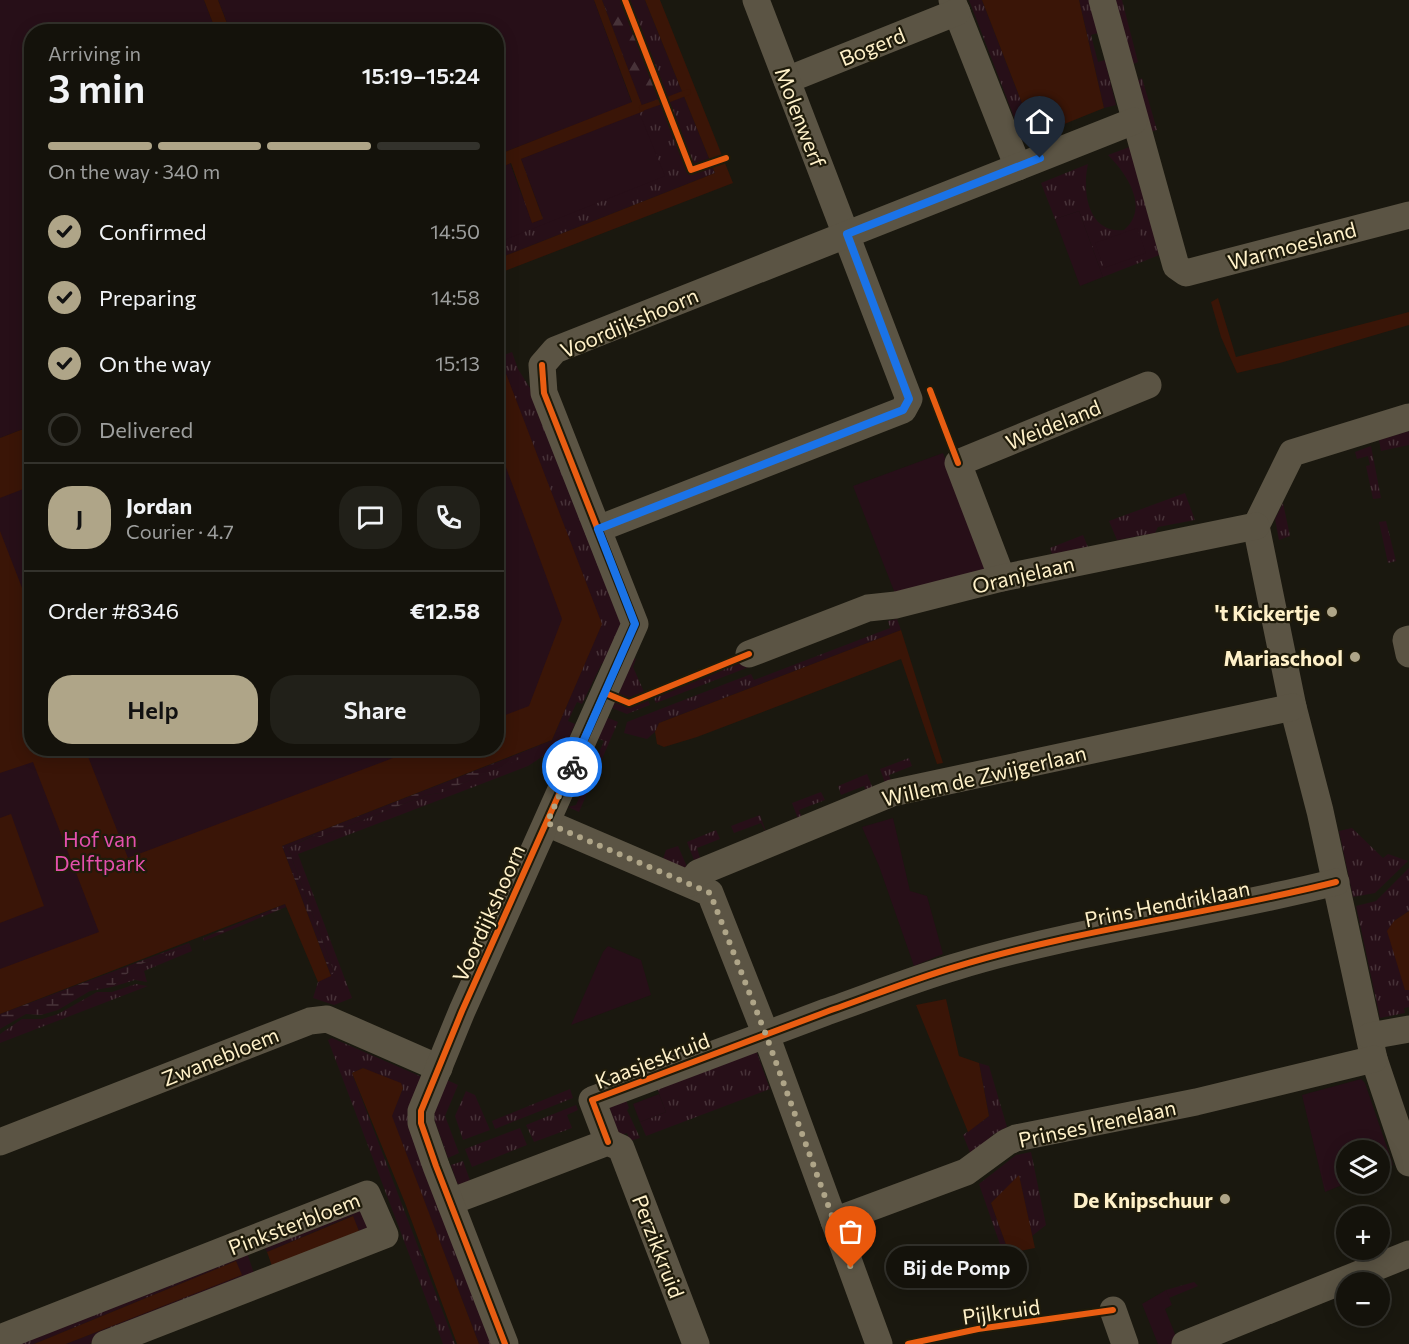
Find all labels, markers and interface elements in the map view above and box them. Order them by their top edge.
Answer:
street label: Bogerd [836,22,908,70]
text: Arriving in [48,41,141,65]
text: 15:19–15:24 [362,62,480,89]
text: 3 min [48,63,145,111]
street label: Molenwerf [771,64,832,171]
pin [1014,96,1065,158]
icon: home [1023,105,1056,138]
text: On the way · 340 m [48,159,220,183]
icon: check [48,215,81,248]
street label: Warmoesland [1225,216,1359,274]
text: Confirmed [99,218,206,245]
text: 14:50 [430,219,480,243]
icon: check [48,281,81,314]
street label: Voordijkshoorn [556,282,702,362]
text: Preparing [99,284,196,311]
text: 14:58 [431,285,480,309]
icon: check [48,347,81,380]
text: On the way [99,350,211,377]
text: 15:13 [435,351,480,375]
street label: Weideland [1002,394,1104,454]
text: Delivered [99,416,193,443]
button: chat [339,486,402,549]
button: phone [417,486,480,549]
text: Jordan [126,492,192,519]
text: J [76,504,83,531]
text: Courier · 4.7 [126,519,234,543]
street label: Oranjelaan [969,550,1077,598]
text: Order #8346 [48,597,179,624]
text: €12.58 [410,597,480,624]
place label: 't Kickertje [1215,600,1320,625]
marker: 't Kickertje [1325,605,1339,619]
place label: Mariaschool [1223,645,1343,670]
marker: Mariaschool [1348,650,1362,664]
button: Help [48,675,258,744]
button: Share [270,675,480,744]
courier [542,737,602,797]
street label: Willem de Zwijgerlaan [879,739,1089,811]
icon: bike [556,751,589,784]
park label: Hof van Delftpark [54,826,146,875]
street label: Voordijkshoorn [447,841,529,985]
street label: Prins Hendriklaan [1082,875,1252,931]
street label: Zwanebloem [158,1021,282,1091]
street label: Kaasjeskruid [591,1027,713,1093]
street label: Prinses Irenelaan [1016,1094,1178,1152]
map controls [1336,1140,1390,1326]
button: layers [1336,1140,1390,1194]
street label: Pinksterbloem [225,1186,363,1260]
place label: De Knipschuur [1073,1187,1213,1212]
street label: Perzikkruid [628,1191,690,1301]
marker: De Knipschuur [1218,1192,1232,1206]
pin [825,1206,876,1268]
button: + [1336,1206,1390,1260]
icon: bag [834,1215,867,1248]
callout: Bij de Pomp [887,1247,1028,1289]
text: Bij de Pomp [903,1255,1010,1279]
button: − [1336,1272,1390,1326]
street label: Pijlkruid [960,1293,1042,1329]

